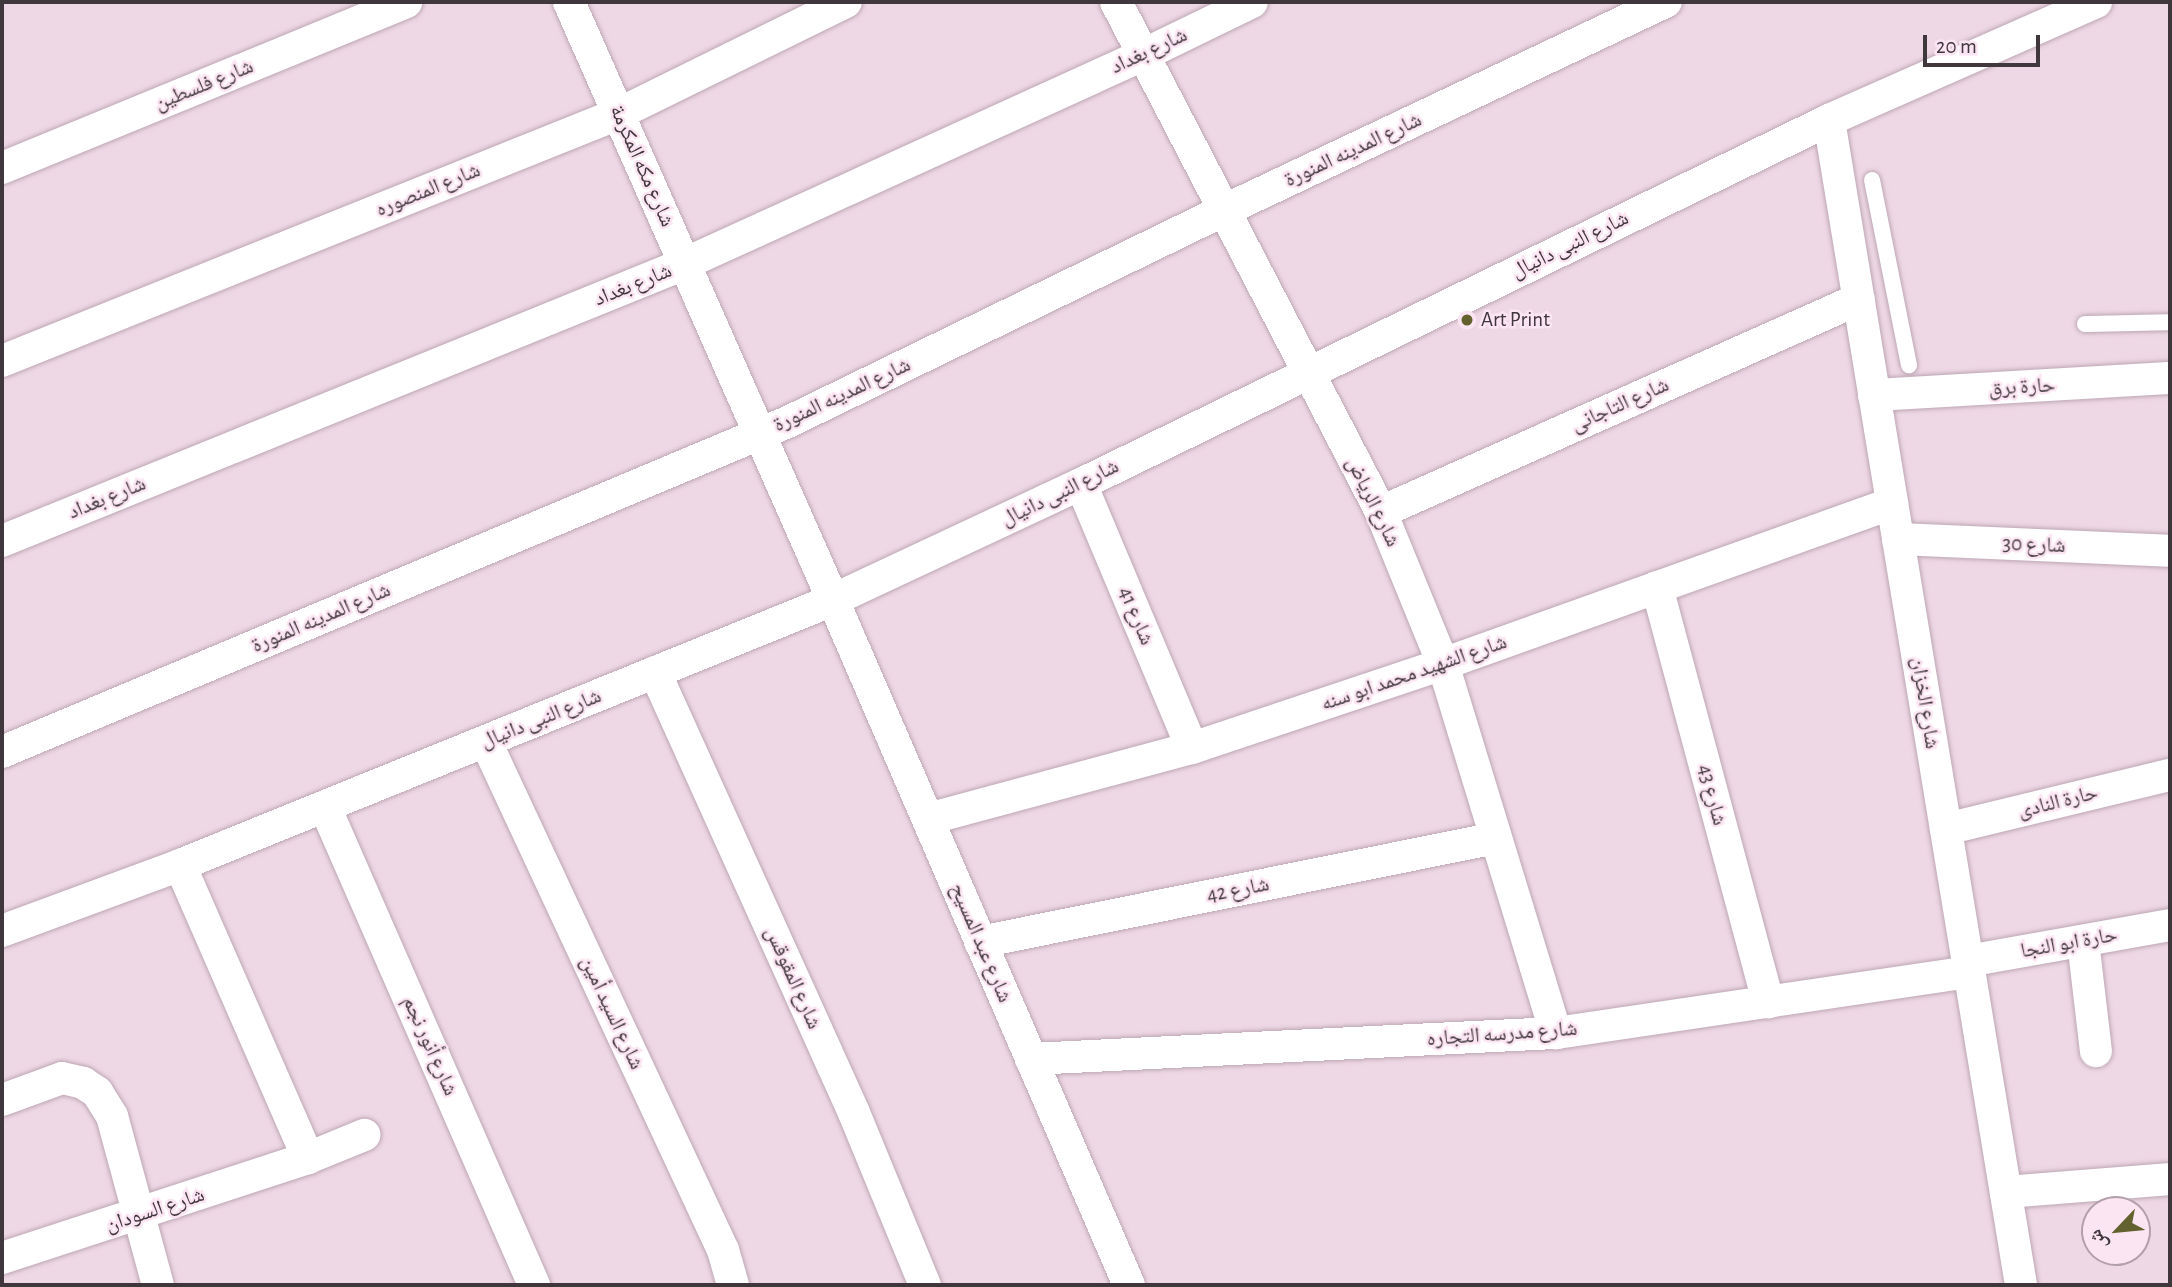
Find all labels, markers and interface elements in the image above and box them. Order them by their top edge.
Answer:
scale bar [1927,21,2044,65]
street label: شارع بغداد [1107,22,1191,80]
text: 20 m [1936,36,1977,57]
street label: شارع فلسطين [151,54,257,116]
street label: شارع مكه المكرمة [604,101,680,231]
street label: شارع المدينه المنورة [1280,107,1426,193]
street label: شارع المنصوره [372,158,484,222]
street label: شارع النبى دانيال [1507,206,1633,284]
street label: شارع بغداد [590,258,676,312]
place label: Art Print [1481,307,1550,333]
marker: Art Print [1459,312,1475,328]
street label: شارع المدينه المنورة [769,352,915,438]
street label: شارع التاجانى [1567,372,1673,438]
street label: حارة برق [1988,373,2056,401]
street label: شارع الرياض [1340,453,1406,551]
street label: شارع النبى دانيال [997,454,1123,532]
street label: شارع بغداد [64,471,150,525]
street label: شارع 30 [2002,531,2066,559]
street label: شارع المدينه المنورة [248,577,394,659]
street label: شارع 41 [1113,583,1159,649]
street label: شارع الشهيد محمد ابو سنه [1318,629,1510,717]
street label: شارع الخزان [1905,655,1945,751]
street label: شارع النبى دانيال [477,683,605,755]
street label: شارع 43 [1692,762,1732,828]
street label: حارة النادى [2015,780,2101,824]
street label: شارع 42 [1205,872,1271,908]
street label: شارع عبد المسيح [945,880,1017,1006]
street label: حارة ابو النجا [2019,922,2119,964]
street label: شارع المقوقس [759,923,827,1033]
street label: شارع السيد أمين [575,952,649,1074]
street label: شارع أنور نجم [397,992,463,1100]
street label: شارع مدرسه التجاره [1426,1016,1578,1052]
street label: شارع السودان [102,1182,208,1238]
north arrow [2081,1196,2151,1266]
text: ش [2086,1226,2111,1253]

